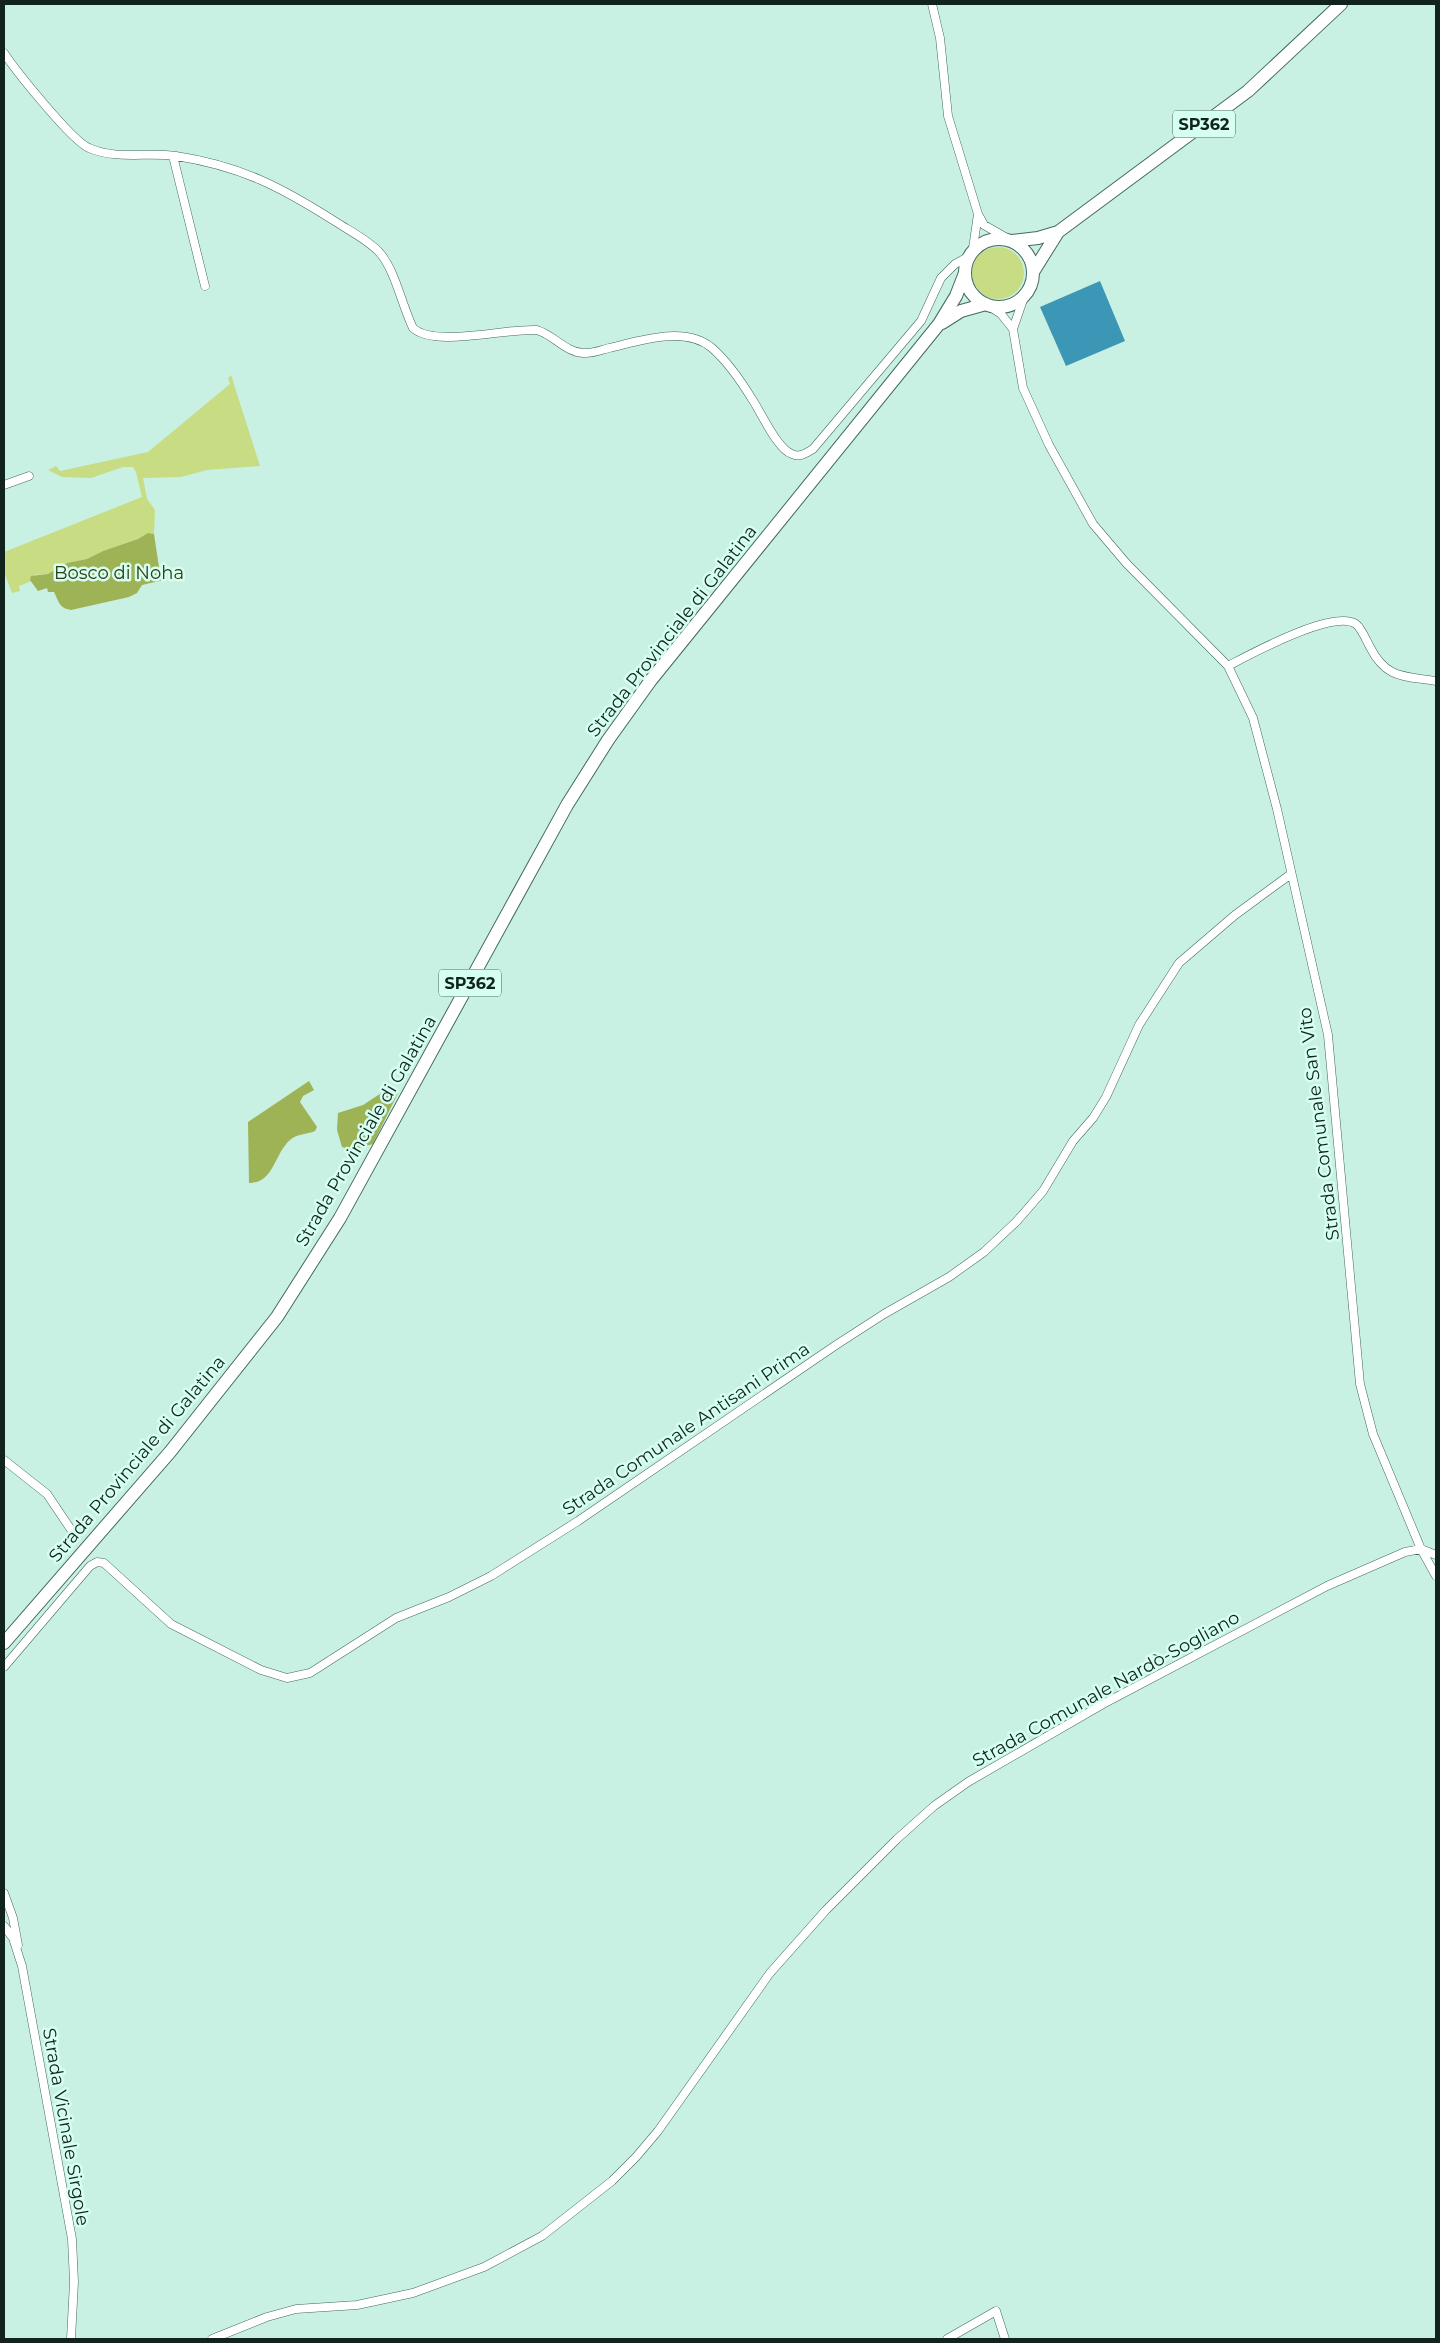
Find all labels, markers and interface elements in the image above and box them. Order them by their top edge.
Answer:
road number: SP362 [1173,110,1235,138]
street label: Strada Provinciale di Galatina [582,521,762,741]
park label: Bosco di Noha [54,562,184,584]
road number: SP362 [439,970,501,996]
street label: Strada Comunale San Vito [1294,1006,1344,1242]
street label: Strada Provinciale di Galatina [291,1012,441,1250]
street label: Strada Comunale Antisani Prima [558,1338,814,1520]
street label: Strada Provinciale di Galatina [44,1351,230,1567]
street label: Strada Comunale Nardò-Sogliano [969,1606,1243,1772]
street label: Strada Vicinale Sirgole [38,2026,94,2228]

